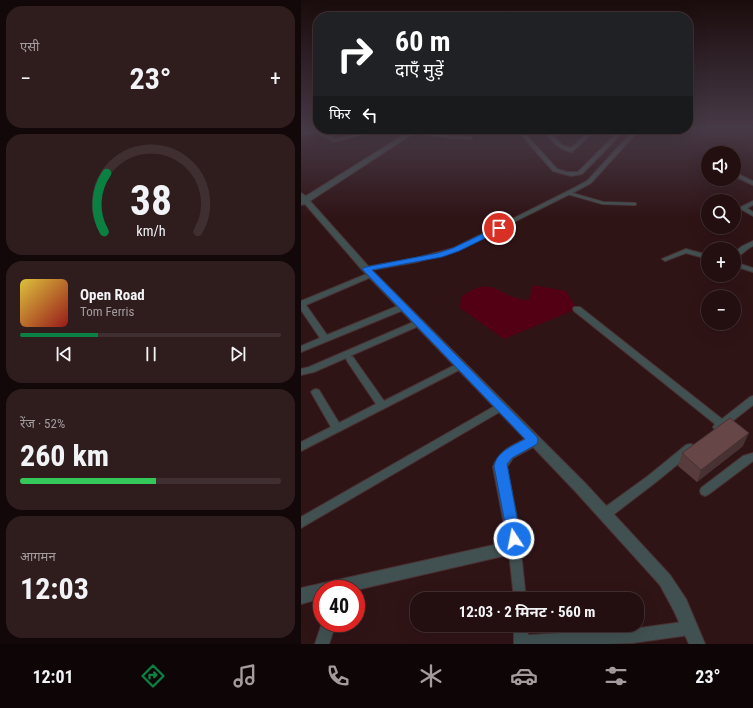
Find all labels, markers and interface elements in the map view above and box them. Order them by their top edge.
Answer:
text: 60 m [395,25,451,58]
icon: right [329,28,381,80]
text: एसी [20,39,39,54]
text: दाएँ मुड़ें [395,59,444,80]
text: 23° [130,61,172,96]
text: − [20,66,31,91]
text: + [270,66,281,91]
icon: left [359,104,381,126]
text: फिर [329,105,351,123]
map controls [701,146,741,330]
button: sound [701,146,741,186]
text: 38 [129,176,172,225]
button: search [701,194,741,234]
pin [482,211,516,245]
icon: arrive [488,217,510,239]
text: km/h [136,223,165,239]
button: + [701,242,741,282]
text: Open Road [80,286,145,304]
button: − [701,290,741,330]
text: Tom Ferris [80,304,134,319]
icon: previous [53,343,75,365]
icon: pause [140,343,162,365]
icon: next [227,343,249,365]
text: रेंज · 52% [20,416,65,431]
text: 260 km [20,438,109,473]
position arrow [493,518,535,560]
text: आगमन [20,549,56,564]
text: 12:03 [20,571,89,606]
speed limit sign: 40 [313,580,365,632]
text: 12:03 · 2 मिनट · 560 m [459,603,595,621]
icon: directions [139,662,167,690]
icon: music [231,662,259,690]
icon: phone [324,662,352,690]
icon: climate [417,662,445,690]
icon: car [510,662,538,690]
icon: filters [602,662,630,690]
text: 12:01 [32,666,74,687]
text: 23° [695,666,720,687]

